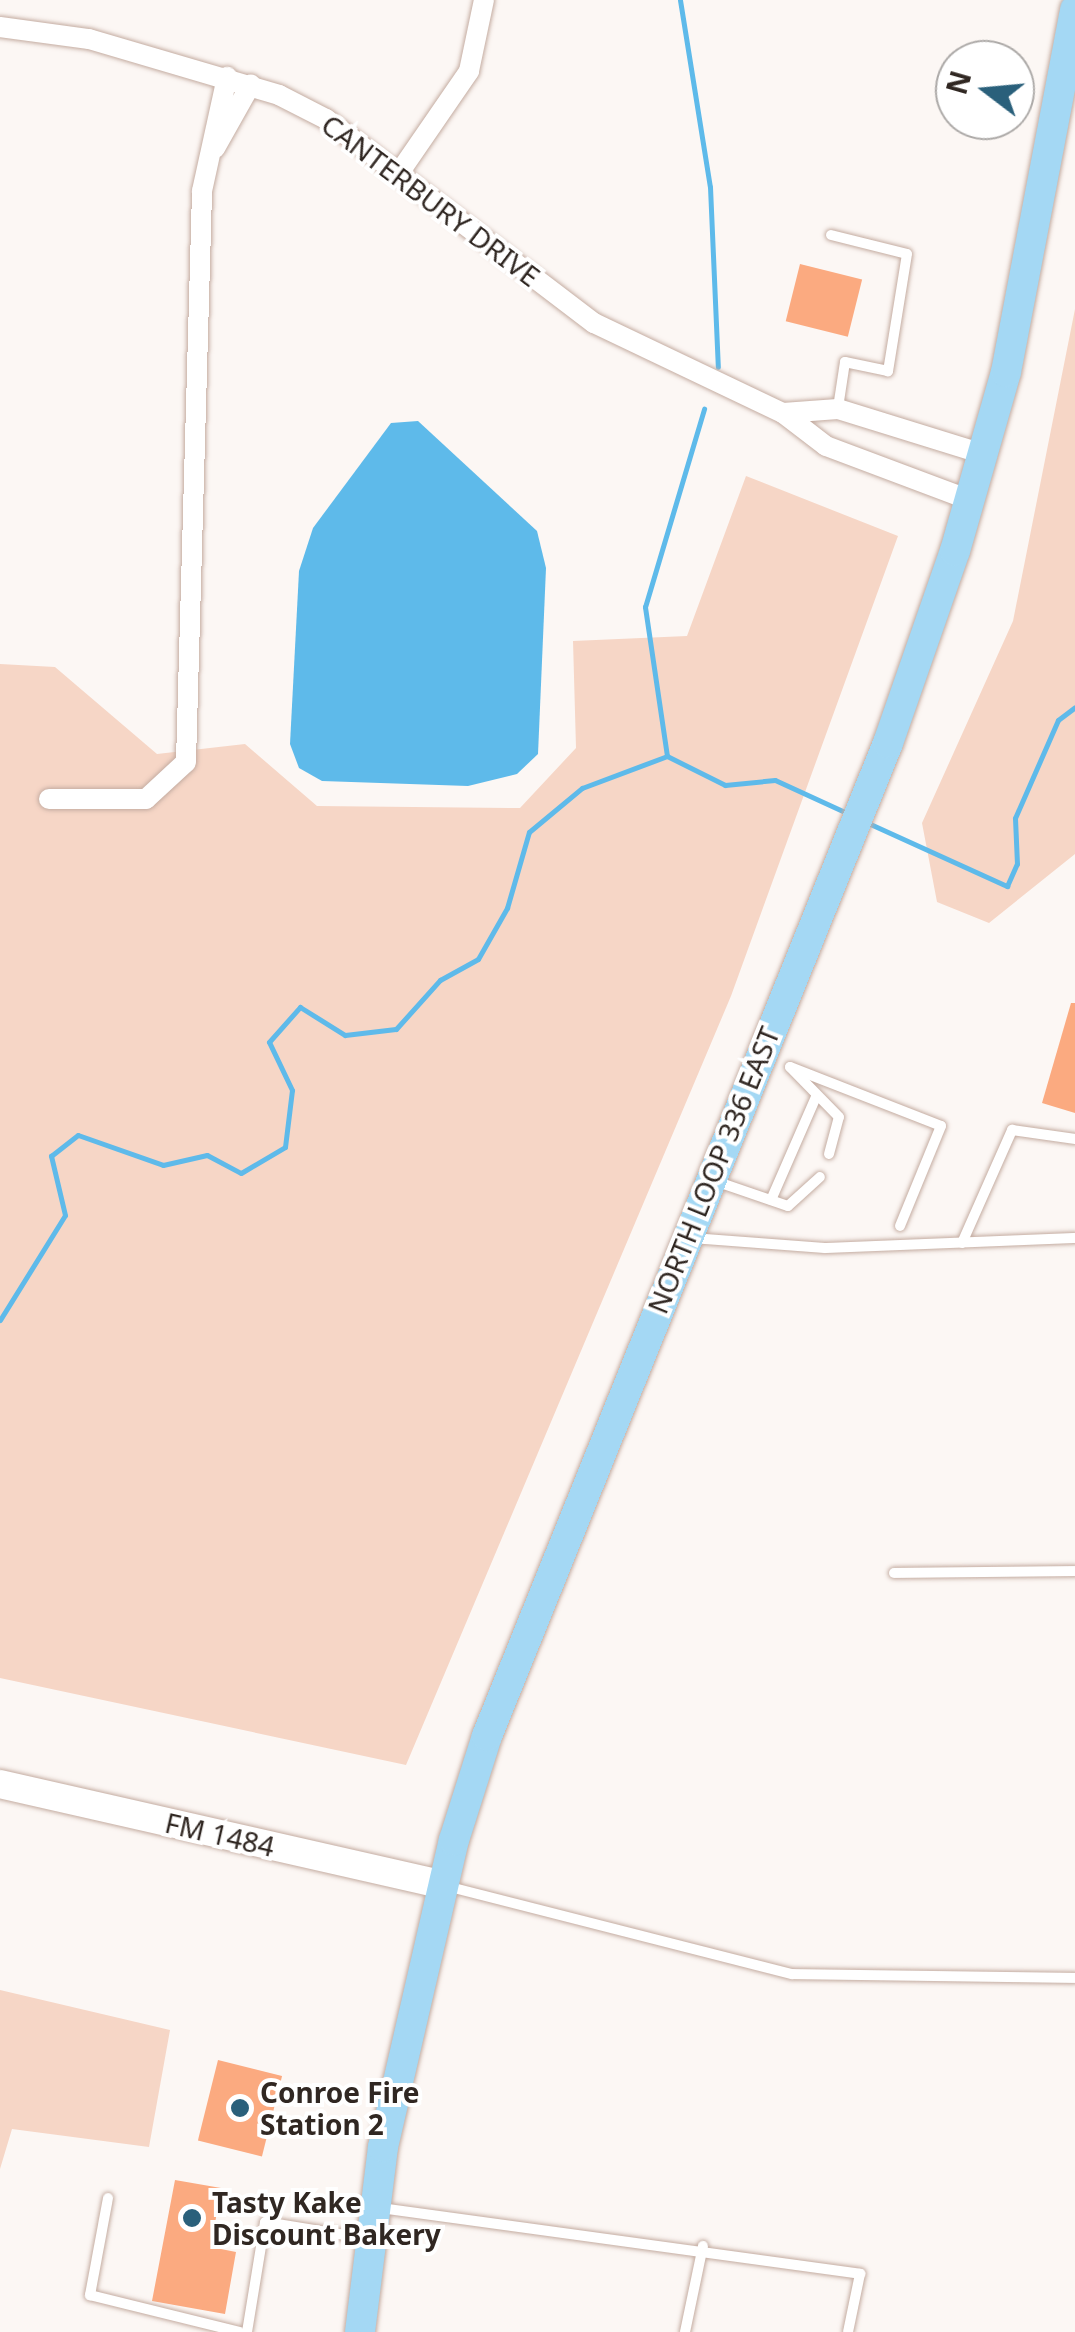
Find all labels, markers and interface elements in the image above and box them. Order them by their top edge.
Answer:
north arrow [935,40,1035,140]
text: N [937,66,979,98]
street label: CANTERBURY DRIVE [315,107,547,293]
street label: NORTH LOOP 336 EAST [640,1022,786,1318]
street label: FM 1484 [162,1805,278,1863]
place label: Conroe Fire Station 2 [260,2075,420,2141]
marker: Conroe Fire Station 2 [229,2097,251,2119]
place label: Tasty Kake Discount Bakery [212,2185,441,2251]
marker: Tasty Kake Discount Bakery [181,2207,203,2229]

